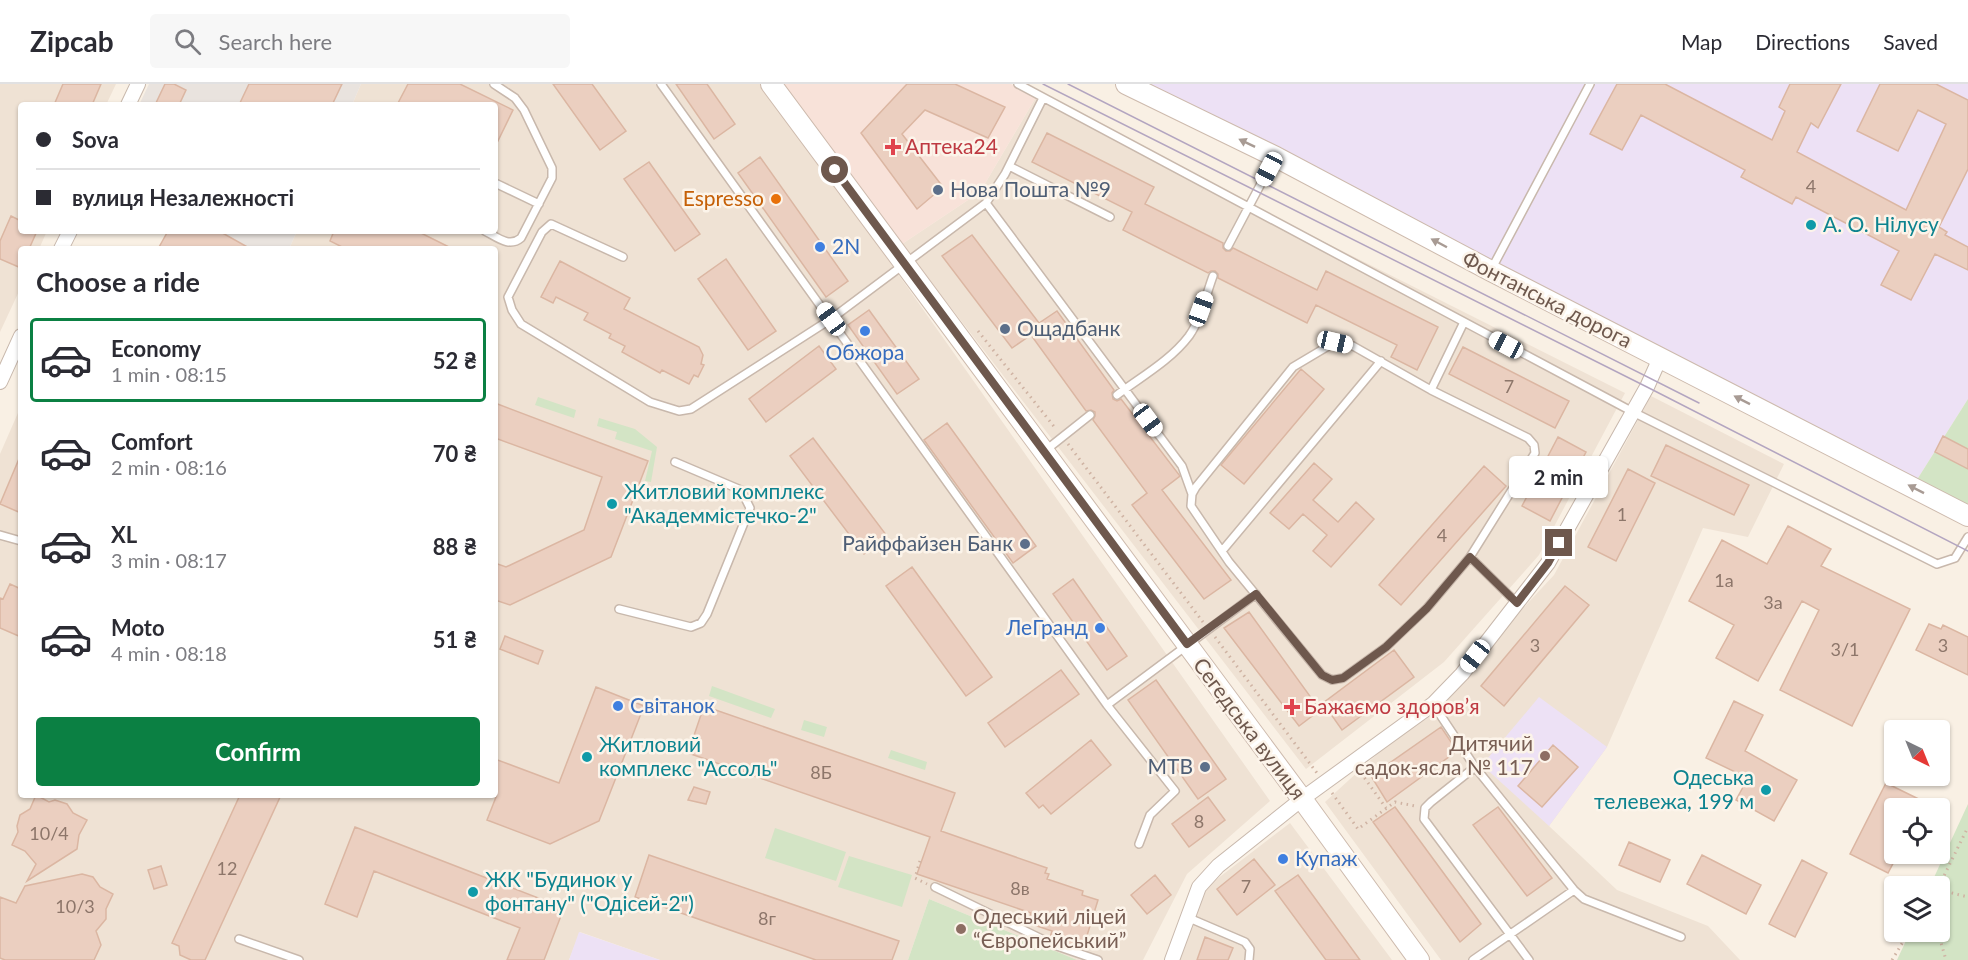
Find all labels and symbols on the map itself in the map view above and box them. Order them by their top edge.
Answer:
place label: Аптека24 [905,133,998,158]
one-way arrow [1239,138,1256,147]
marker: Аптека24 [886,140,900,154]
car [1253,149,1285,189]
route start [821,156,848,183]
house number: 4 [1806,175,1816,197]
place label: Нова Пошта №9 [950,176,1111,201]
marker: Нова Пошта №9 [931,183,945,197]
place label: Espresso [683,185,764,210]
marker: Espresso [769,192,783,206]
place label: А. О. Нілусу [1823,211,1939,236]
marker: А. О. Нілусу [1804,218,1818,232]
place label: 2N [832,233,860,258]
one-way arrow [1430,238,1447,248]
marker: 2N [813,240,827,254]
street label: Фонтанська дорога [1459,245,1637,352]
car [1186,289,1216,329]
car [813,299,849,339]
place label: Ощадбанк [1017,315,1120,340]
marker: Ощадбанк [998,322,1012,336]
marker: Обжора [858,324,872,338]
car [1315,329,1355,355]
car [1486,329,1526,361]
place label: Обжора [826,339,904,364]
house number: 7 [1504,375,1514,397]
one-way arrow [1734,396,1751,405]
car [1130,400,1166,440]
callout: 2 min [1510,456,1608,498]
place label: Житловий комплекс "Академмістечко-2" [624,478,824,527]
one-way arrow [1907,484,1924,494]
marker: Житловий комплекс "Академмістечко-2" [605,497,619,511]
house number: 1 [1617,503,1627,525]
house number: 4 [1437,524,1447,546]
route end [1545,529,1572,556]
place label: Райффайзен Банк [842,530,1013,555]
marker: Райффайзен Банк [1018,537,1032,551]
house number: 1а [1714,569,1734,591]
house number: 3а [1763,591,1783,613]
place label: ЛеГранд [1005,614,1088,639]
marker: ЛеГранд [1093,621,1107,635]
house number: 3 [1530,634,1540,656]
house number: 3 [1938,634,1948,656]
car [1457,636,1493,676]
house number: 3/1 [1830,638,1860,660]
street label: Сегедська вулиця [1189,652,1312,804]
place label: Світанок [630,692,715,717]
place label: Бажаємо здоровʼя [1304,693,1480,718]
marker: Світанок [611,699,625,713]
marker: Бажаємо здоровʼя [1285,700,1299,714]
north arrow [1884,720,1950,786]
place label: Дитячий садок-ясла № 117 [1355,730,1533,779]
place label: Житловий комплекс "Ассоль" [599,731,778,780]
marker: Дитячий садок-ясла № 117 [1538,749,1552,763]
marker: Житловий комплекс "Ассоль" [580,750,594,764]
place label: МТВ [1148,753,1193,778]
marker: МТВ [1198,760,1212,774]
house number: 8Б [810,761,832,783]
place label: Одеська телевежа, 199 м [1594,764,1754,813]
marker: Одеська телевежа, 199 м [1759,783,1773,797]
house number: 8 [1194,810,1204,832]
house number: 10/4 [29,822,69,844]
place label: Купаж [1295,845,1358,870]
marker: Купаж [1276,852,1290,866]
house number: 12 [217,857,237,879]
place label: ЖК "Будинок у фонтану" ("Одісей-2") [485,866,694,915]
house number: 7 [1241,875,1251,897]
house number: 8в [1010,877,1030,899]
marker: ЖК "Будинок у фонтану" ("Одісей-2") [466,885,480,899]
house number: 10/3 [55,895,95,917]
place label: Одеський ліцей “Європейський” [973,903,1127,952]
house number: 8г [758,907,777,929]
marker: Одеський ліцей “Європейський” [954,922,968,936]

